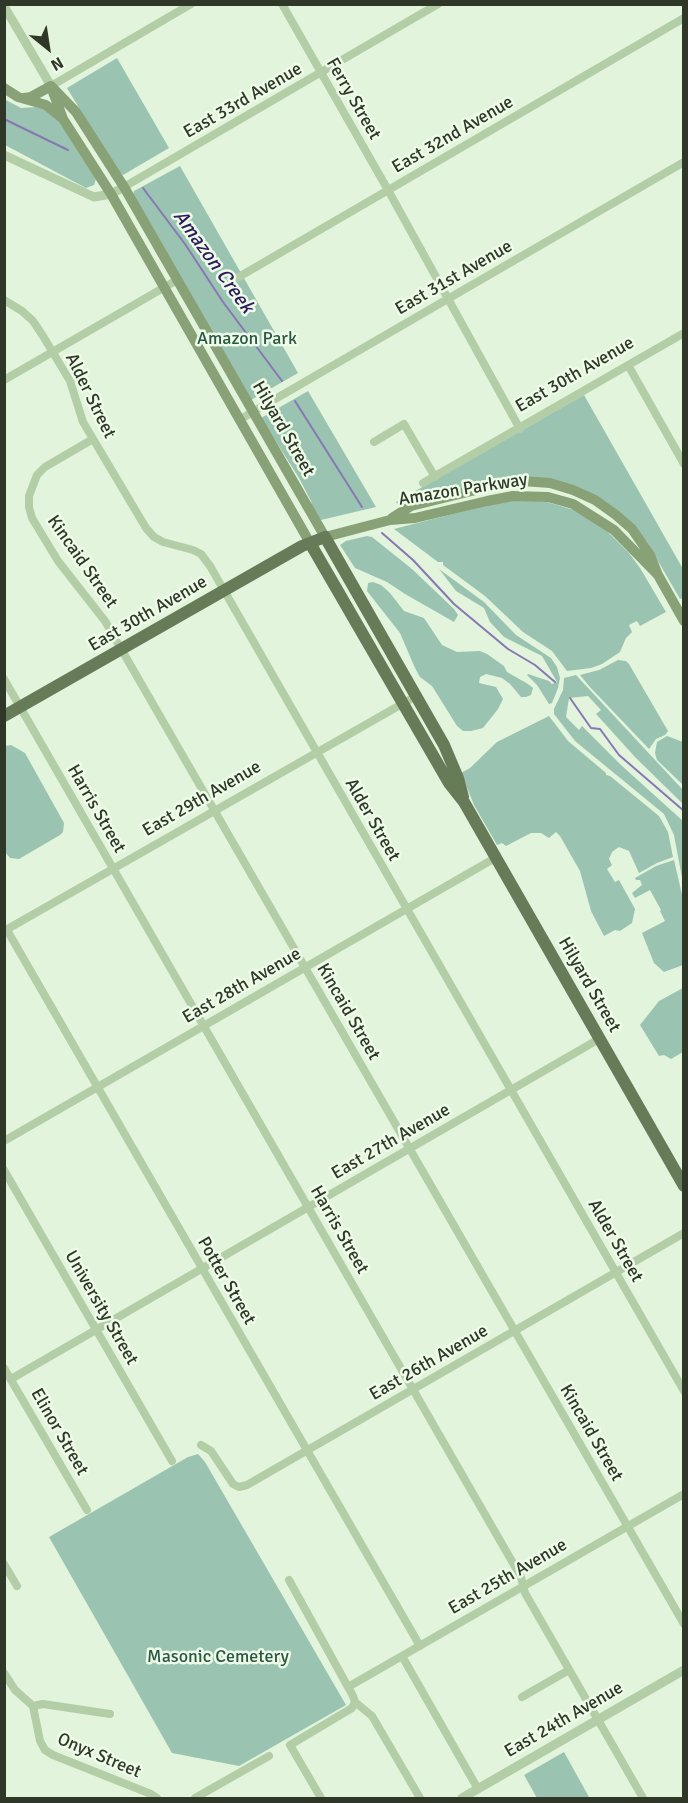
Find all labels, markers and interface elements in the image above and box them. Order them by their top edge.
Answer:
north arrow [18,18,78,78]
text: N [47,52,67,75]
street label: Ferry Street [321,54,385,144]
street label: East 33rd Avenue [180,58,306,144]
street label: East 32nd Avenue [389,92,517,178]
water label: Amazon Creek [167,206,259,318]
street label: East 31st Avenue [392,236,516,320]
park label: Amazon Park [197,328,297,350]
street label: East 30th Avenue [512,332,638,418]
street label: Alder Street [60,350,120,442]
street label: Hilyard Street [247,378,319,480]
street label: Amazon Parkway [397,469,529,511]
street label: Kincaid Street [42,511,122,613]
street label: East 30th Avenue [85,571,211,657]
street label: East 29th Avenue [139,756,265,842]
street label: Harris Street [62,761,130,857]
street label: Alder Street [340,775,404,865]
street label: Hilyard Street [553,934,625,1036]
street label: East 28th Avenue [179,943,305,1029]
street label: Kincaid Street [312,960,384,1064]
street label: East 27th Avenue [328,1099,454,1185]
street label: Harris Street [305,1182,373,1278]
street label: Alder Street [583,1196,647,1286]
street label: Potter Street [192,1233,260,1329]
street label: University Street [60,1247,142,1369]
street label: East 26th Avenue [366,1320,492,1406]
street label: Kincaid Street [555,1381,627,1485]
street label: Elinor Street [25,1385,93,1479]
street label: East 25th Avenue [445,1534,571,1620]
park label: Masonic Cemetery [147,1646,289,1668]
street label: East 24th Avenue [501,1677,627,1763]
street label: Onyx Street [54,1729,144,1783]

